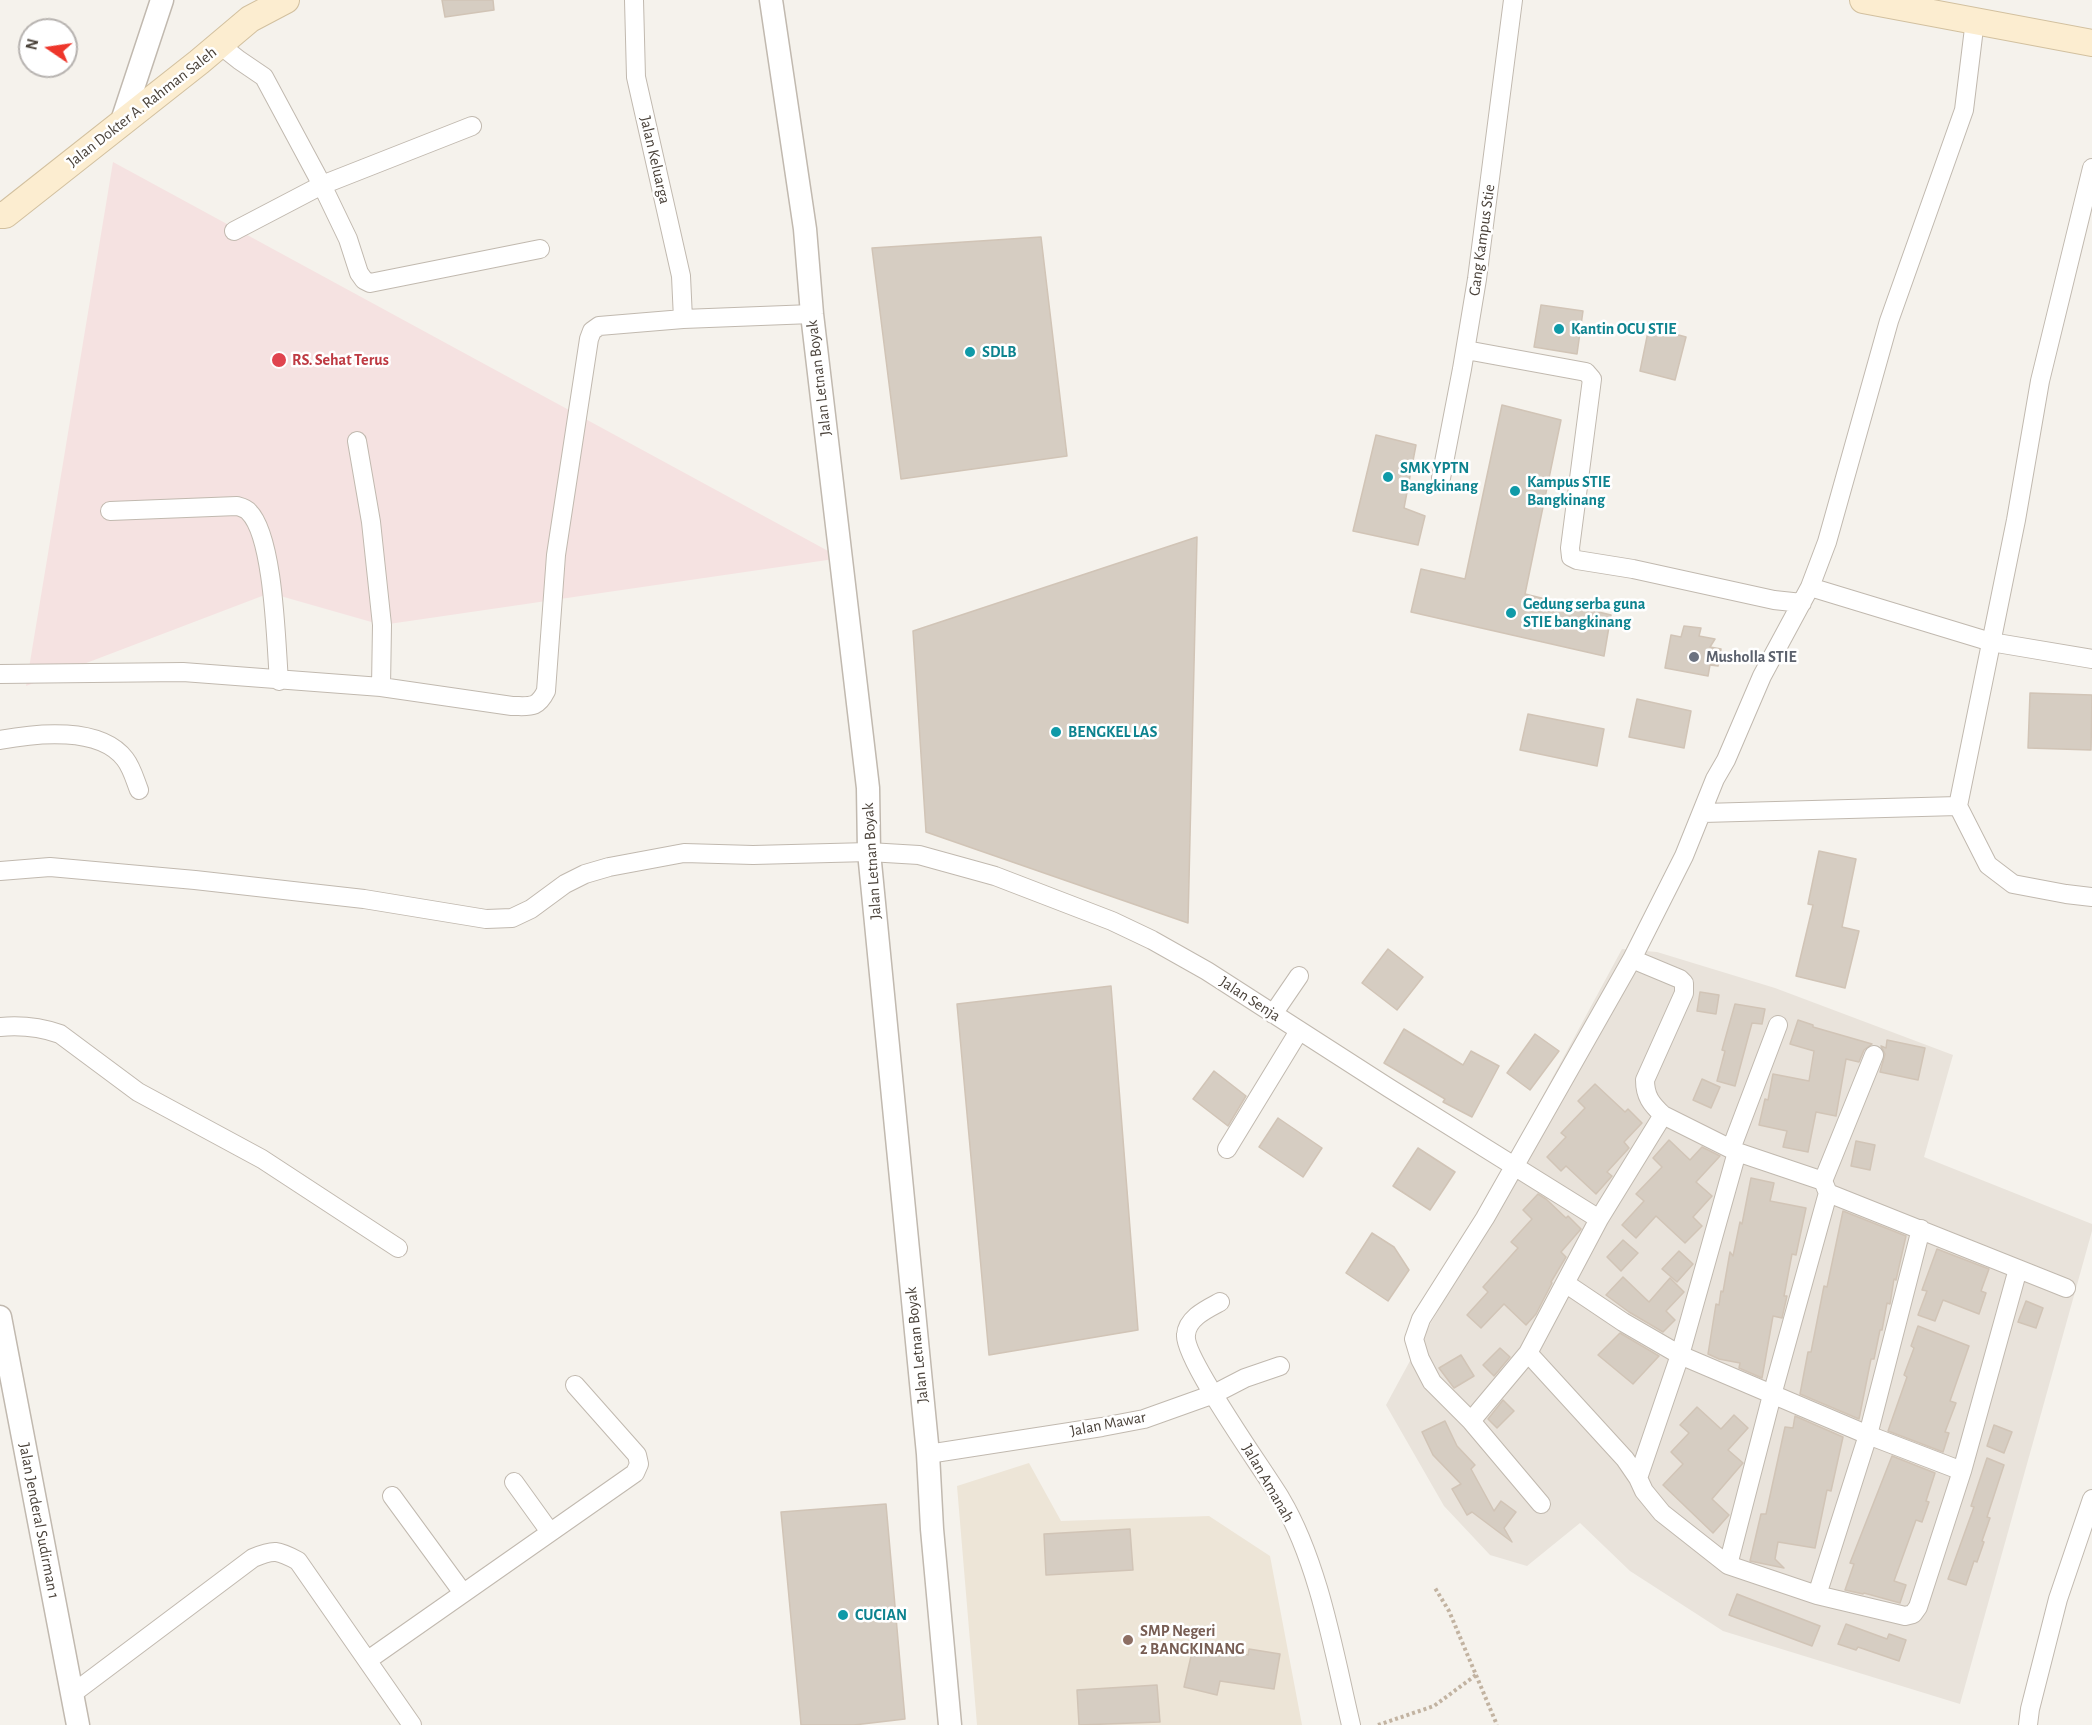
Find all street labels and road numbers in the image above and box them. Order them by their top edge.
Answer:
street label: Jalan Dokter A. Rahman Saleh [63,43,221,171]
street label: Jalan Keluarga [636,114,674,206]
street label: Gang Kampus Stie [1465,183,1499,297]
street label: Jalan Letnan Boyak [802,319,836,437]
street label: Jalan Letnan Boyak [858,802,886,920]
street label: Jalan Senja [1216,972,1284,1026]
street label: Jalan Letnan Boyak [901,1286,933,1404]
street label: Jalan Mawar [1069,1407,1147,1441]
street label: Jalan Amanah [1238,1440,1298,1526]
street label: Jalan Jenderal Sudirman 1 [14,1441,64,1601]

